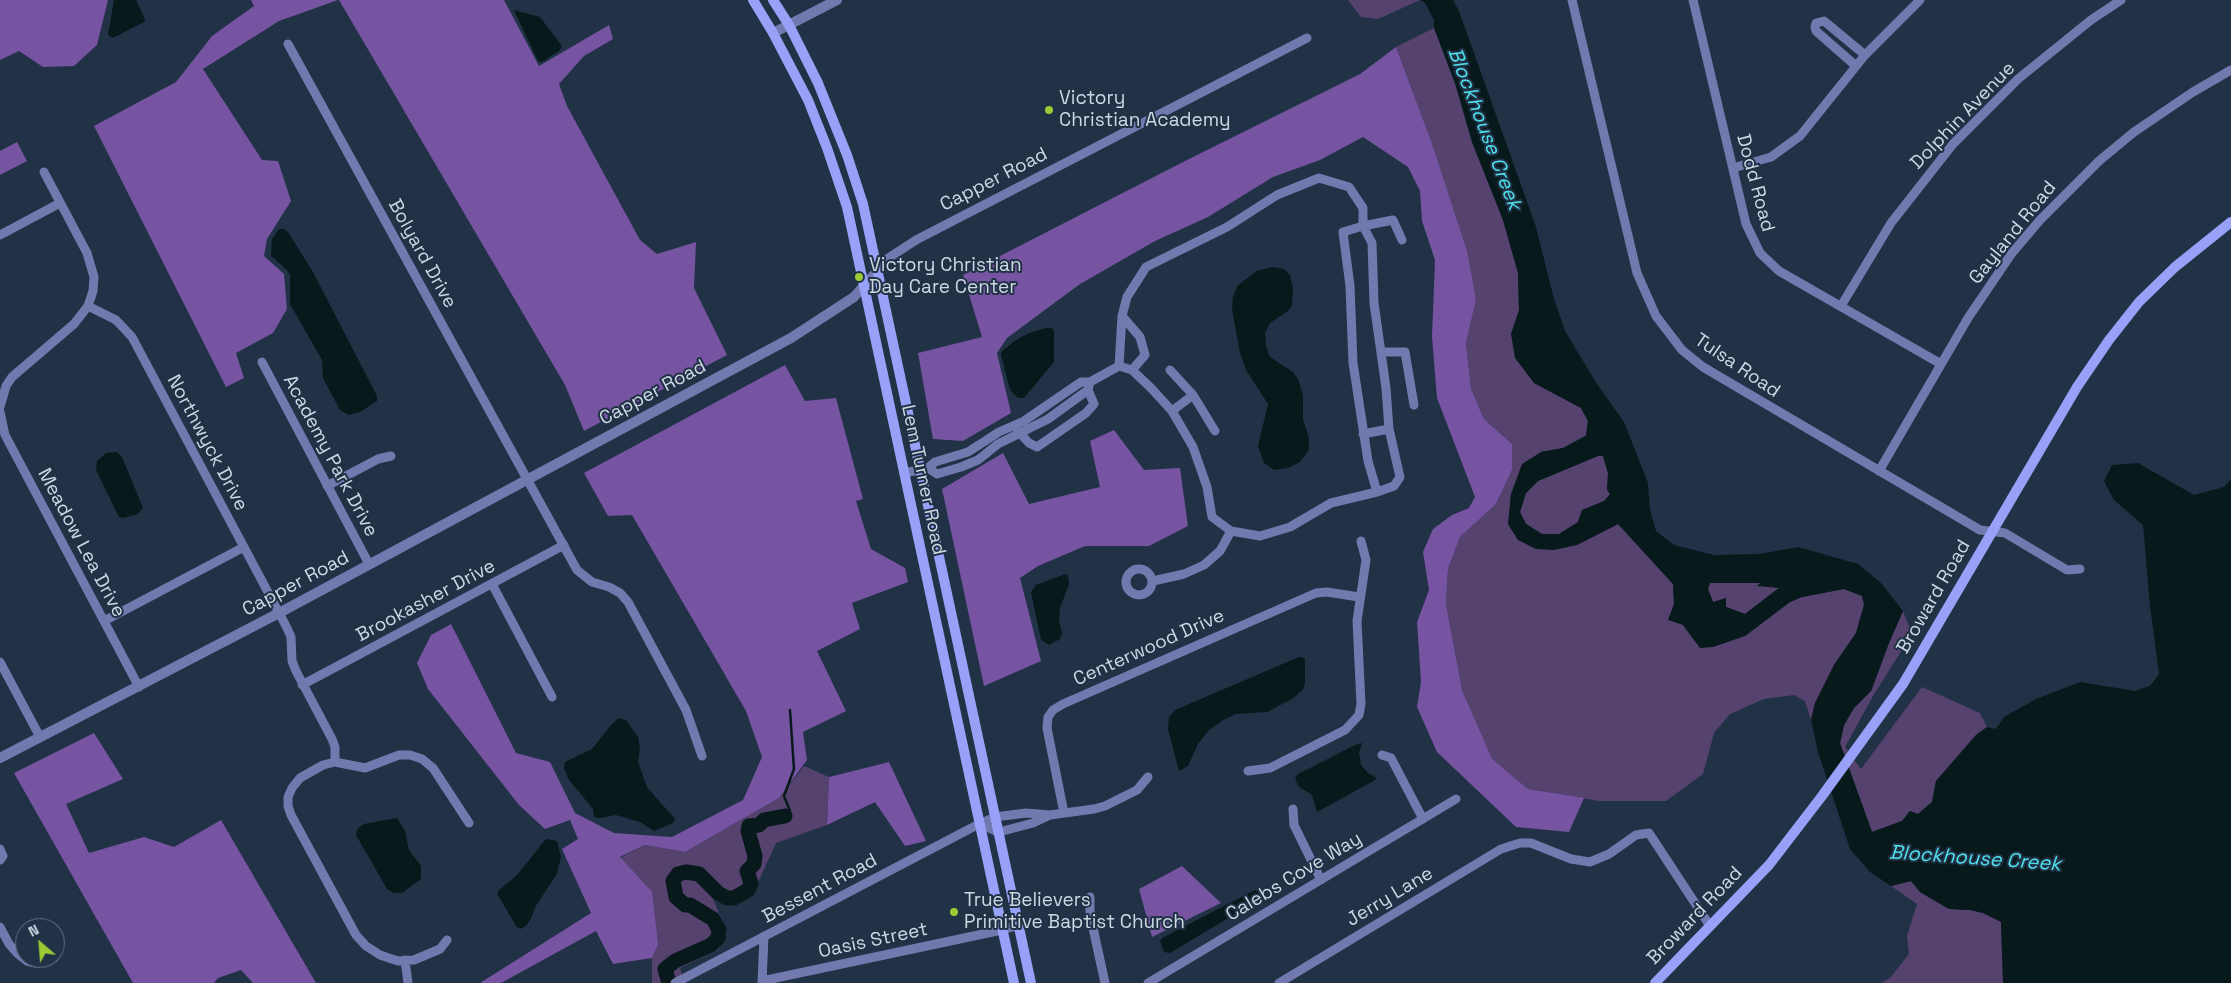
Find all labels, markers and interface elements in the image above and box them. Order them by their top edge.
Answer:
water label: Blockhouse Creek [1442,44,1526,214]
street label: Dolphin Avenue [1906,57,2020,175]
place label: Victory Christian Academy [1059,88,1231,132]
marker: Victory Christian Academy [1043,104,1055,116]
street label: Dodd Road [1731,132,1779,234]
street label: Capper Road [936,143,1052,217]
street label: Gayland Road [1965,177,2061,289]
street label: Bolyard Drive [383,196,461,312]
place label: Victory Christian Day Care Center [869,255,1022,299]
marker: Victory Christian Day Care Center [853,271,865,283]
street label: Tulsa Road [1690,329,1784,403]
street label: Capper Road [596,355,710,431]
street label: Northwyck Drive [162,371,252,515]
street label: Academy Park Drive [278,371,382,541]
street label: Lem Turner Road [896,403,950,557]
street label: Meadow Lea Drive [32,465,130,621]
street label: Broward Road [1892,536,1976,658]
street label: Capper Road [239,546,353,622]
street label: Brookasher Drive [353,555,499,647]
street label: Centerwood Drive [1070,604,1228,692]
street label: Calebs Cove Way [1222,827,1366,927]
water label: Blockhouse Creek [1888,841,2062,877]
street label: Bessent Road [759,849,881,929]
street label: Jerry Lane [1343,862,1437,932]
street label: Broward Road [1643,862,1747,970]
place label: True Believers Primitive Baptist Church [964,890,1185,934]
marker: True Believers Primitive Baptist Church [948,906,960,918]
north arrow [15,918,65,968]
street label: Oasis Street [816,918,930,964]
text: N [25,920,42,941]

